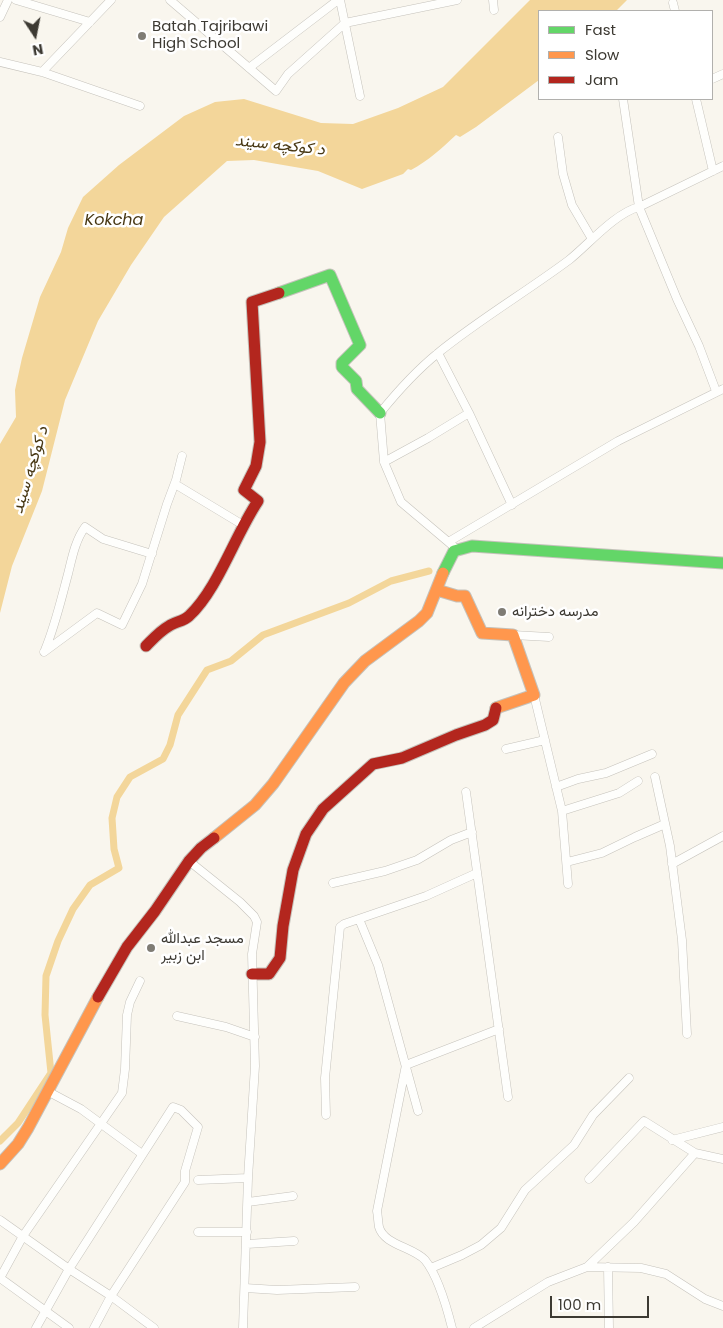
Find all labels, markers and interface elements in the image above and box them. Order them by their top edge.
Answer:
north arrow [10,10,60,60]
legend [538,10,713,100]
place label: Batah Tajribawi High School [152,18,268,53]
text: Fast [585,19,616,40]
marker: Batah Tajribawi High School [136,30,148,42]
text: N [31,39,45,61]
text: Slow [585,44,619,65]
text: Jam [585,69,619,90]
water label: د کوکچه سیند [234,132,326,160]
water label: Kokcha [85,211,143,231]
water label: د کوکچه سیند [9,424,53,516]
place label: مدرسه دخترانه [512,603,598,621]
marker: مدرسه دخترانه [496,606,508,618]
place label: مسجد عبدالله ابن زبیر [161,930,244,965]
marker: مسجد عبدالله ابن زبیر [145,942,157,954]
scale bar [553,1286,652,1318]
text: 100 m [558,1294,601,1315]

